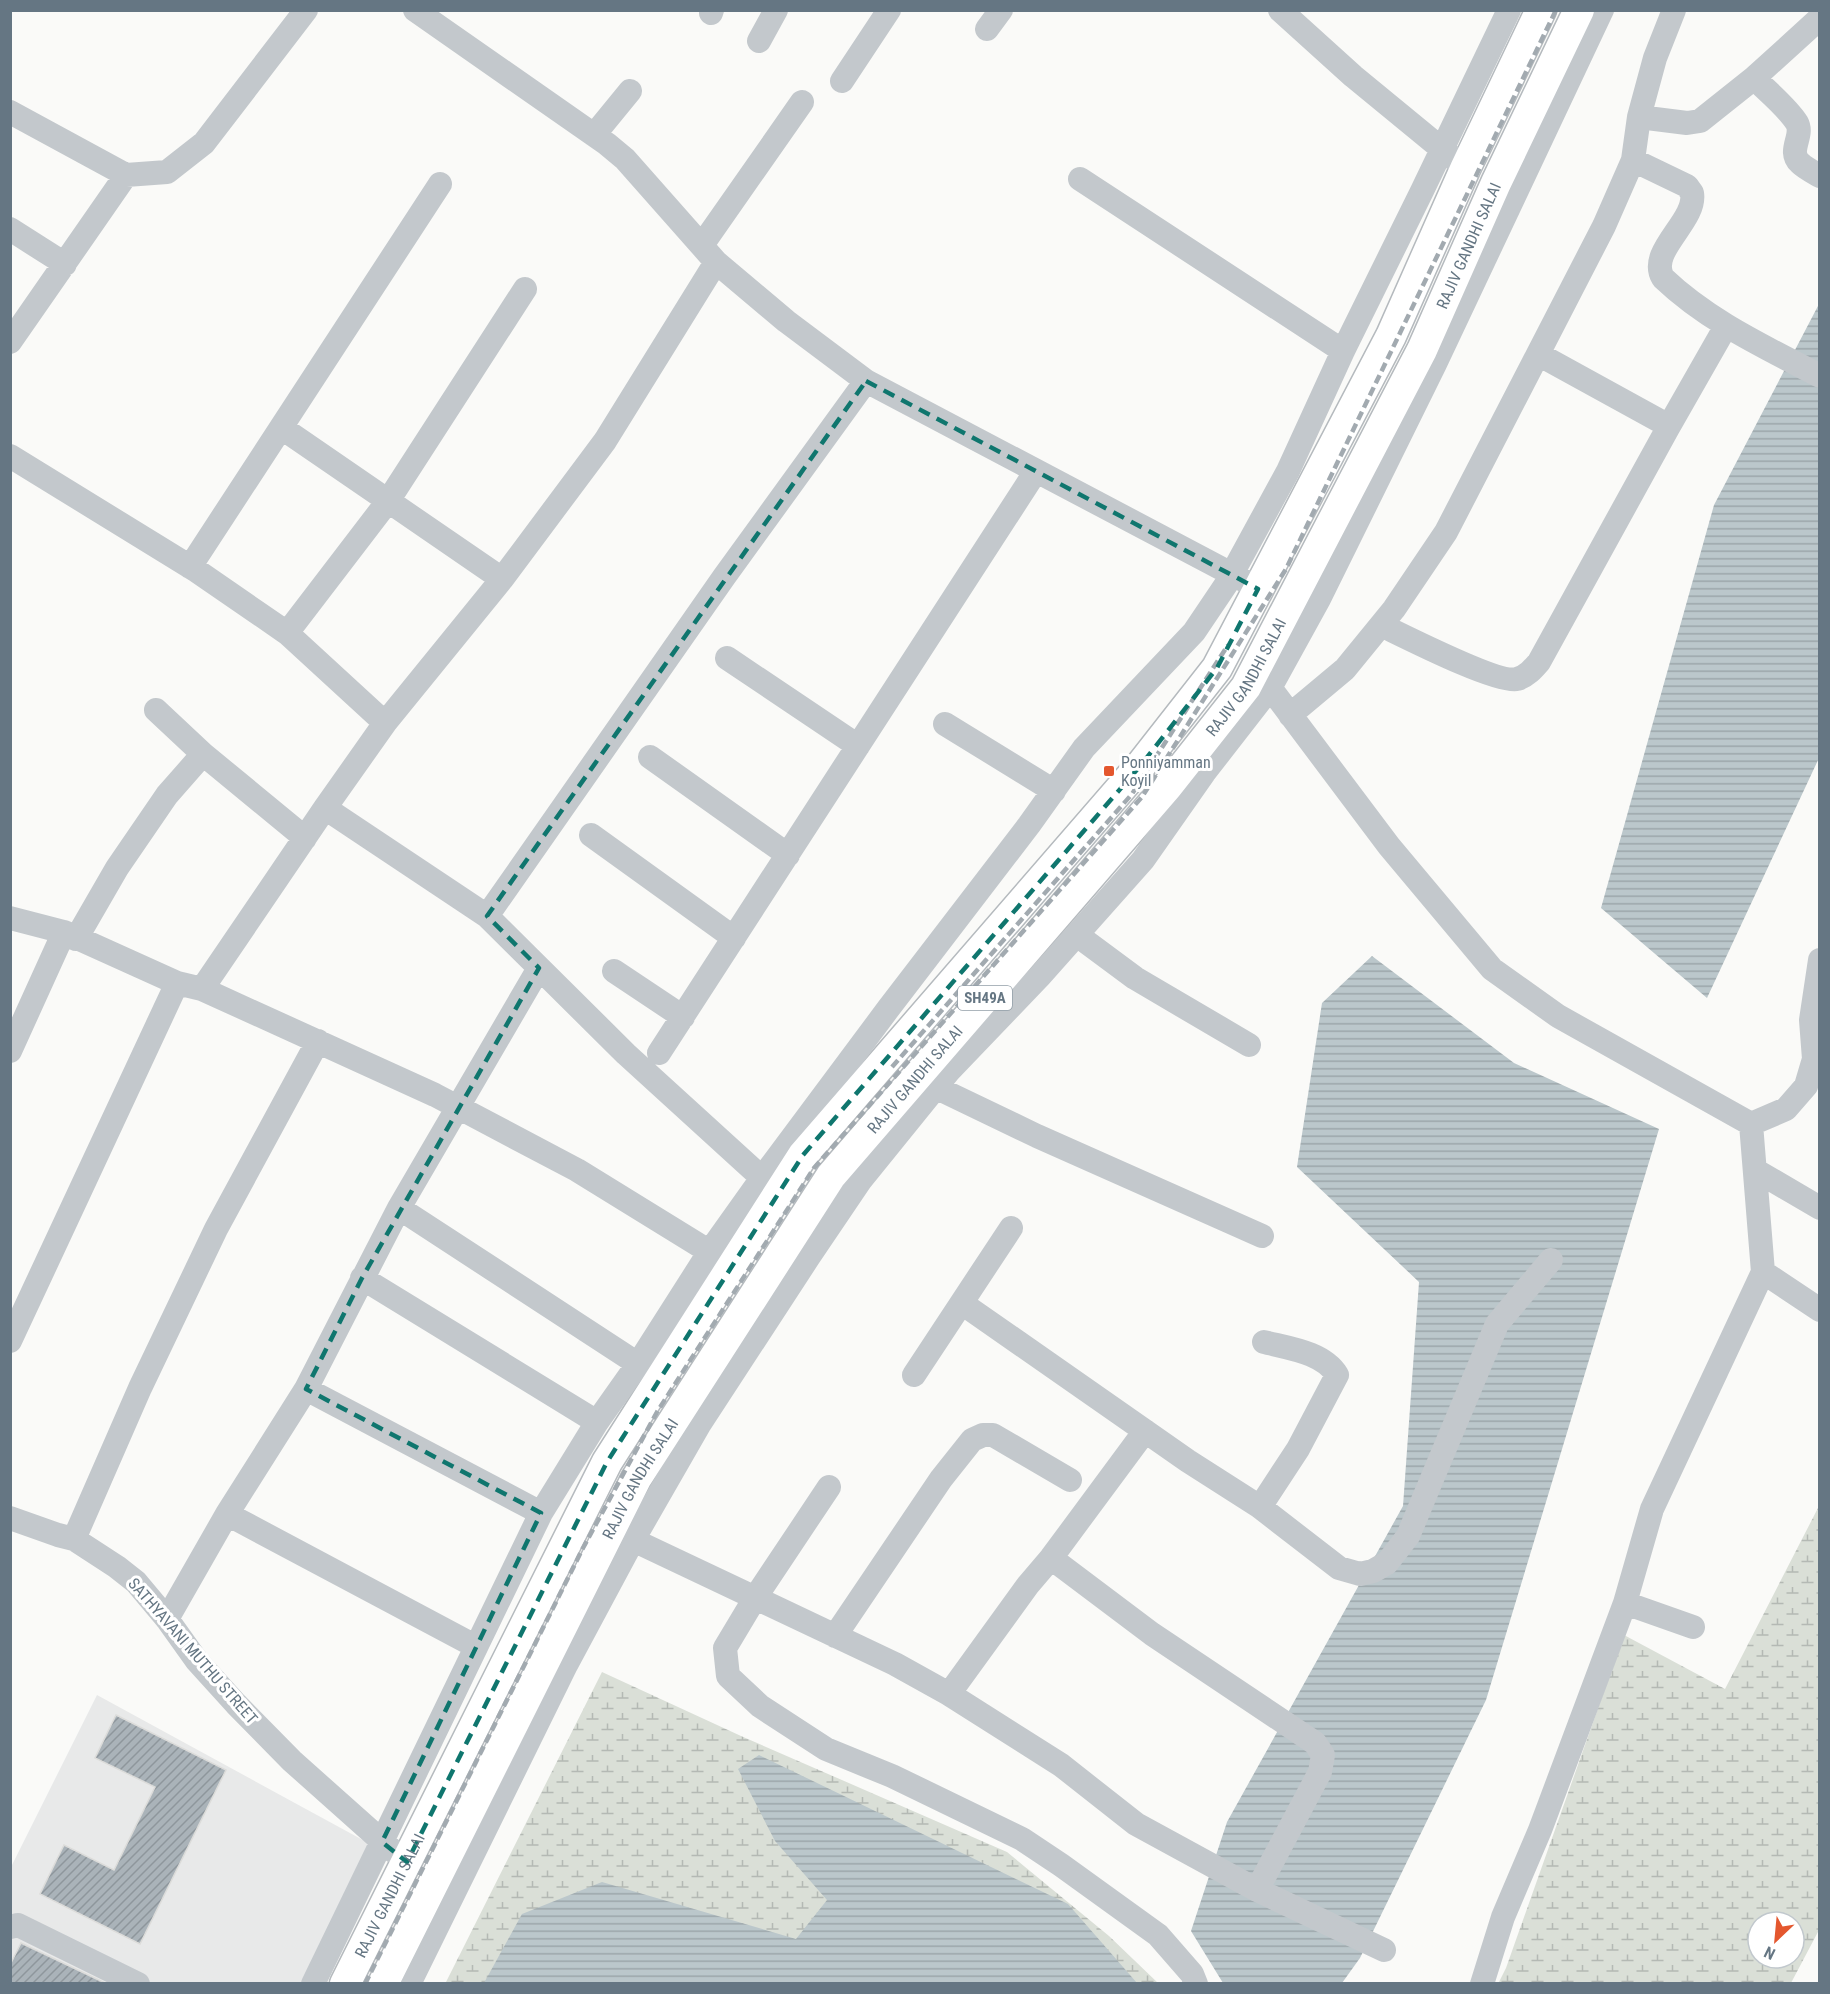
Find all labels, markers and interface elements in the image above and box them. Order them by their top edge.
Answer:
street label: RAJIV GANDHI SALAI [1432,180,1504,312]
street label: RAJIV GANDHI SALAI [1202,615,1290,740]
place label: Ponniyamman Koyil [1121,753,1211,790]
marker: Ponniyamman Koyil [1102,764,1116,778]
road number: SH49A [958,986,1012,1010]
street label: RAJIV GANDHI SALAI [863,1022,966,1137]
street label: RAJIV GANDHI SALAI [598,1415,682,1542]
street label: SATHYAVANI MUTHU STREET [124,1574,262,1728]
street label: RAJIV GANDHI SALAI [350,1830,428,1961]
north arrow [1746,1910,1806,1970]
text: N [1761,1942,1778,1964]

